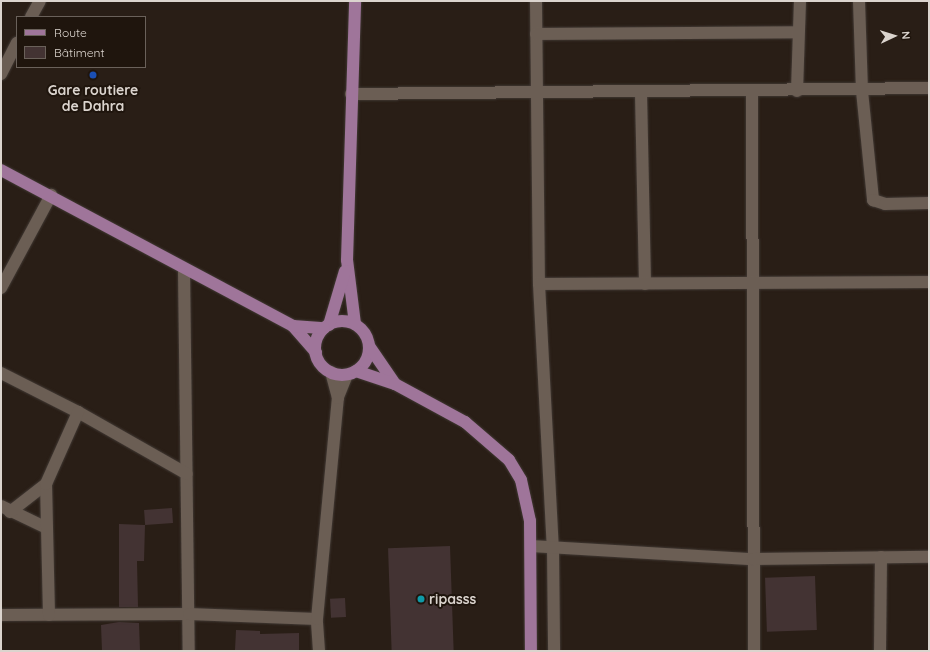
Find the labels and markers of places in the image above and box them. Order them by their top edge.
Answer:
marker: Gare routiere de Dahra [88,70,98,80]
place label: Gare routiere de Dahra [48,82,138,114]
place label: ripasss [429,591,476,607]
marker: ripasss [416,594,426,604]

